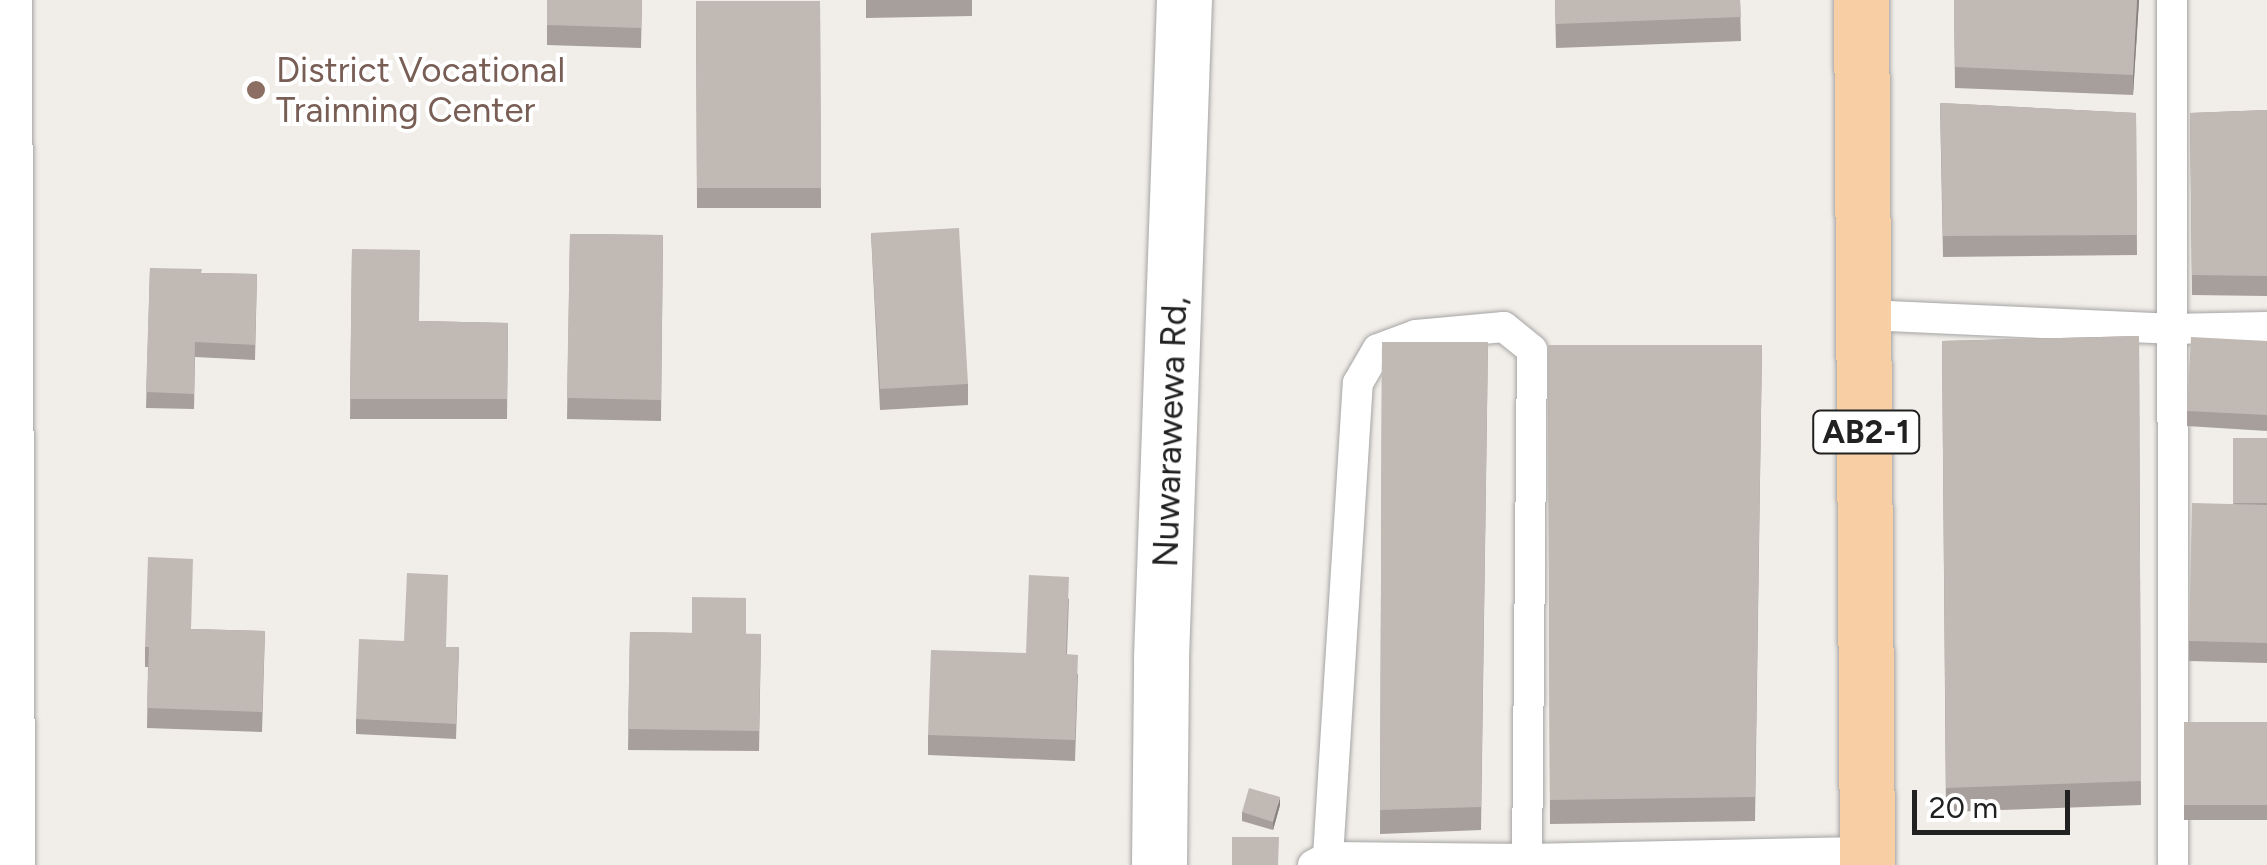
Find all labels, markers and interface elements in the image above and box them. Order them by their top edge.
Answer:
place label: District Vocational Trainning Center [276,49,565,131]
marker: District Vocational Trainning Center [245,79,267,101]
street label: Nuwarawewa Rd, [1144,296,1196,568]
road number: AB2-1 [1811,405,1921,459]
scale bar [1917,770,2074,832]
text: 20 m [1929,789,1998,826]

